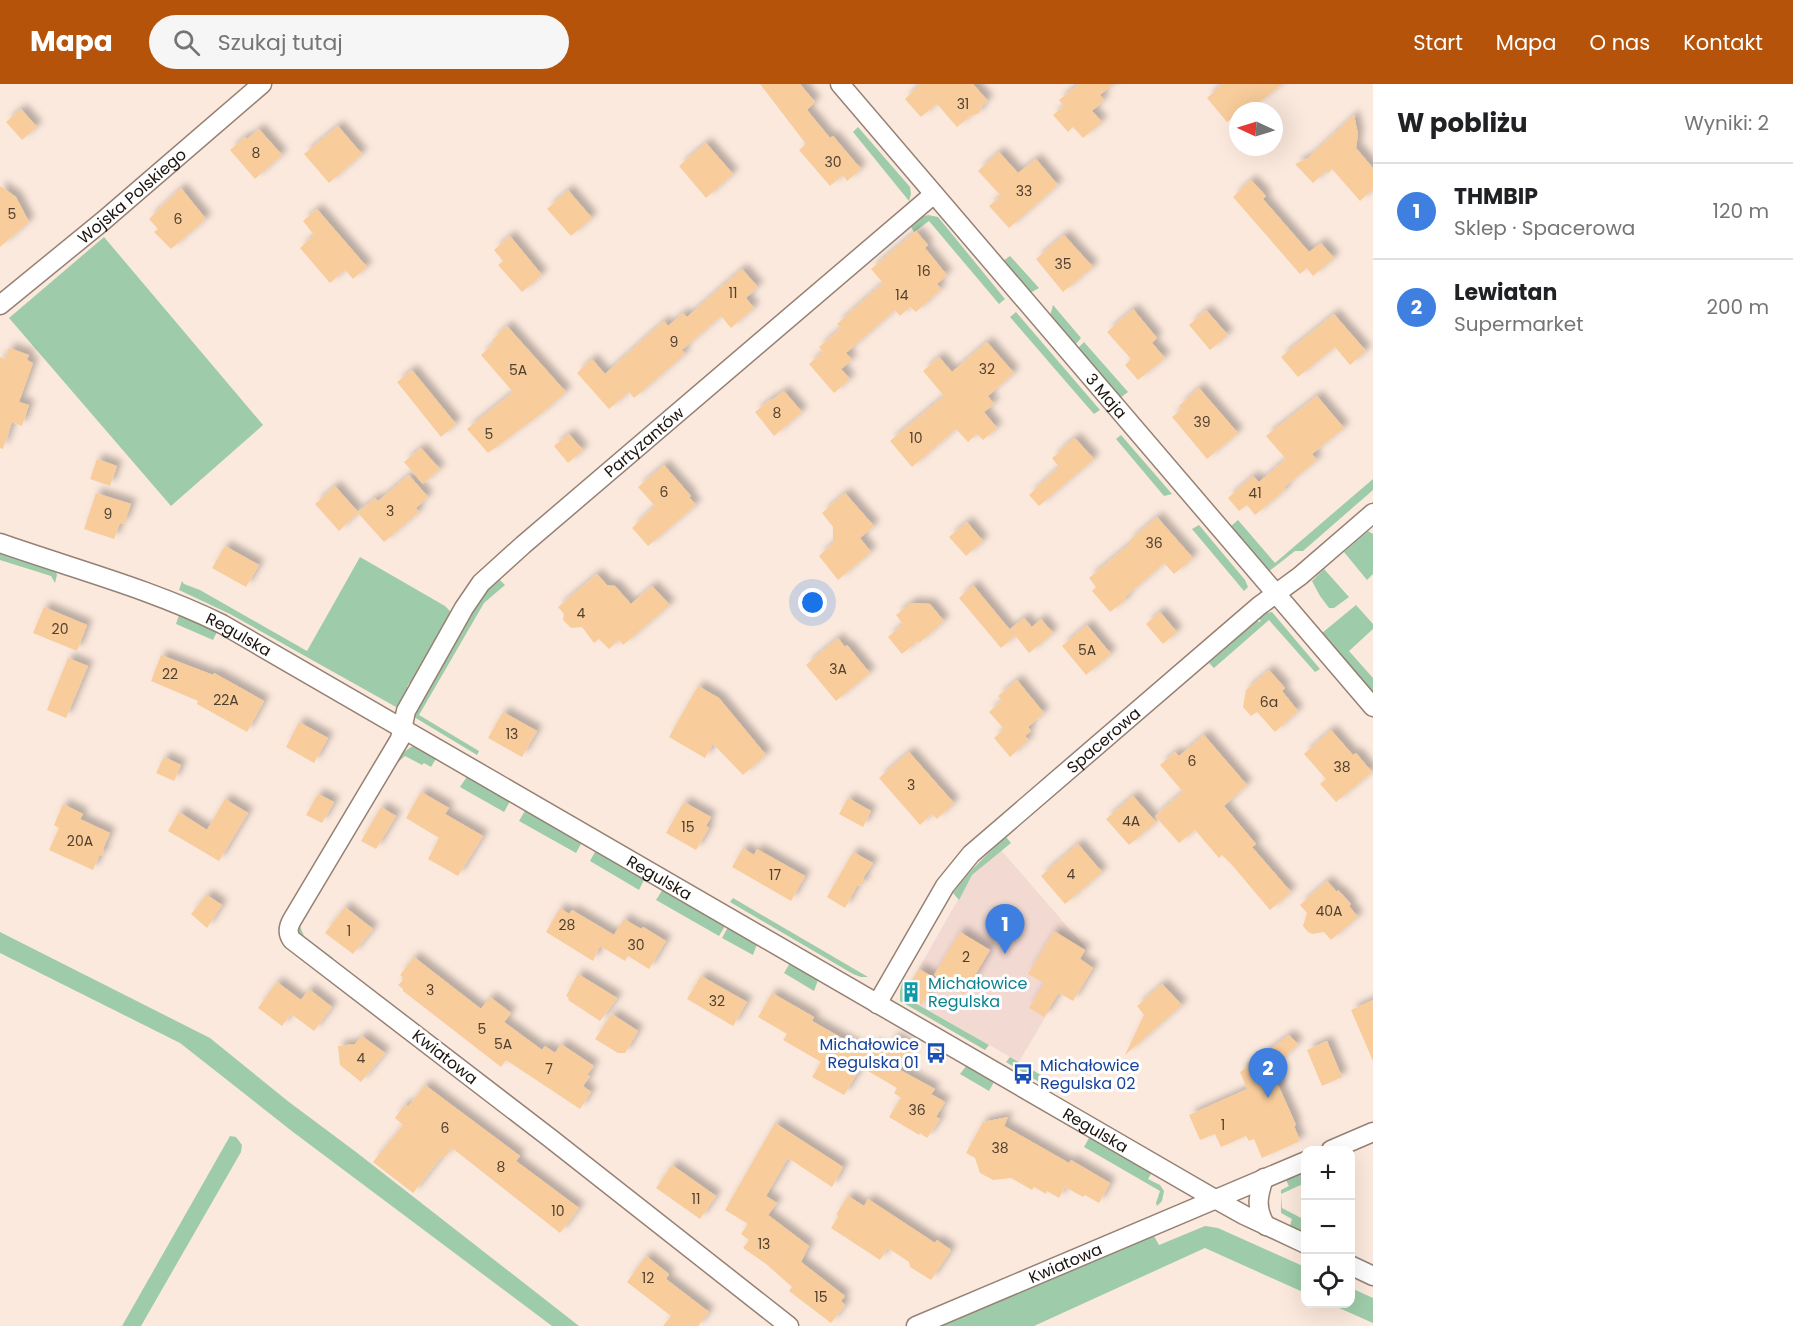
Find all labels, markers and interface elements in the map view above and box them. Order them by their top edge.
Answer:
search box [149,15,569,69]
text: Mapa [30,22,113,61]
icon: search [170,26,203,59]
text: Szukaj tutaj [218,27,343,58]
text: Start [1413,28,1463,57]
text: Mapa [1496,28,1557,57]
text: O nas [1590,28,1650,57]
text: Kontakt [1683,28,1763,57]
house number: 31 [957,94,969,114]
north arrow [1229,102,1283,156]
text: W pobliżu [1397,105,1528,141]
text: Wyniki: 2 [1684,109,1769,137]
street label: Wojska Polskiego [72,143,191,249]
house number: 8 [252,143,261,163]
house number: 30 [824,152,842,172]
house number: 33 [1016,181,1032,201]
text: THMBIP [1454,181,1538,212]
text: 1 [1413,197,1420,225]
text: 120 m [1713,197,1769,225]
house number: 5 [8,204,16,224]
house number: 6 [174,209,183,229]
text: Sklep · Spacerowa [1454,214,1635,242]
house number: 35 [1054,254,1072,274]
house number: 16 [917,261,931,281]
text: Lewiatan [1454,277,1557,308]
house number: 11 [729,283,737,303]
house number: 14 [895,285,909,305]
text: 2 [1411,293,1422,321]
text: 200 m [1706,293,1769,321]
text: Supermarket [1454,310,1583,338]
house number: 9 [670,332,678,352]
house number: 32 [979,359,995,379]
house number: 5A [509,360,527,380]
street label: 3 Maja [1081,368,1133,423]
street label: Partyzantów [599,401,689,483]
house number: 8 [773,403,782,423]
house number: 39 [1193,412,1211,432]
house number: 5 [485,424,493,444]
house number: 10 [909,428,923,448]
house number: 6 [660,482,669,502]
house number: 41 [1248,483,1262,503]
house number: 3 [386,501,394,521]
house number: 9 [104,504,112,524]
house number: 36 [1145,533,1163,553]
your location [798,588,827,617]
house number: 4 [577,603,586,623]
street label: Regulska [202,606,276,662]
house number: 20 [52,619,68,639]
house number: 5A [1078,640,1096,660]
house number: 3A [829,659,847,679]
house number: 22 [162,664,178,684]
house number: 22A [213,690,239,710]
house number: 6a [1260,692,1278,712]
street label: Spacerowa [1061,702,1145,778]
house number: 13 [506,724,518,744]
house number: 6 [1188,751,1197,771]
house number: 38 [1333,757,1351,777]
house number: 3 [907,775,915,795]
house number: 4A [1122,811,1140,831]
house number: 15 [681,817,695,837]
house number: 20A [67,831,93,851]
street label: Regulska [622,849,696,905]
house number: 4 [1067,864,1076,884]
house number: 17 [769,865,781,885]
house number: 40A [1315,901,1343,921]
pin: 1 [986,904,1024,954]
house number: 28 [559,915,576,935]
house number: 1 [347,921,351,941]
house number: 30 [627,935,645,955]
house number: 2 [962,947,970,967]
place label: Michałowice Regulska [928,972,1028,1013]
house number: 3 [426,980,434,1000]
building icon: Michałowice Regulska [899,980,923,1004]
house number: 32 [709,991,725,1011]
house number: 5 [478,1019,486,1039]
street label: Kwiatowa [407,1024,483,1090]
place label: Michałowice Regulska 01 [820,1033,919,1074]
house number: 5A [494,1034,512,1054]
bus stop icon: Michałowice Regulska 01 [924,1041,948,1065]
house number: 4 [357,1048,366,1068]
pin: 2 [1248,1048,1288,1098]
place label: Michałowice Regulska 02 [1040,1054,1140,1095]
house number: 7 [545,1059,553,1079]
bus stop icon: Michałowice Regulska 02 [1011,1062,1035,1086]
house number: 36 [908,1100,926,1120]
street label: Regulska [1059,1102,1133,1158]
house number: 1 [1221,1115,1225,1135]
house number: 6 [441,1118,450,1138]
house number: 38 [991,1138,1009,1158]
map controls [1301,1146,1355,1308]
button: + [1301,1146,1355,1200]
house number: 8 [497,1157,506,1177]
house number: 11 [692,1189,700,1209]
button: − [1301,1200,1355,1254]
house number: 10 [551,1201,565,1221]
house number: 13 [758,1234,770,1254]
street label: Kwiatowa [1025,1237,1105,1289]
button: locate [1301,1254,1355,1308]
house number: 12 [642,1268,654,1288]
house number: 15 [814,1287,828,1307]

